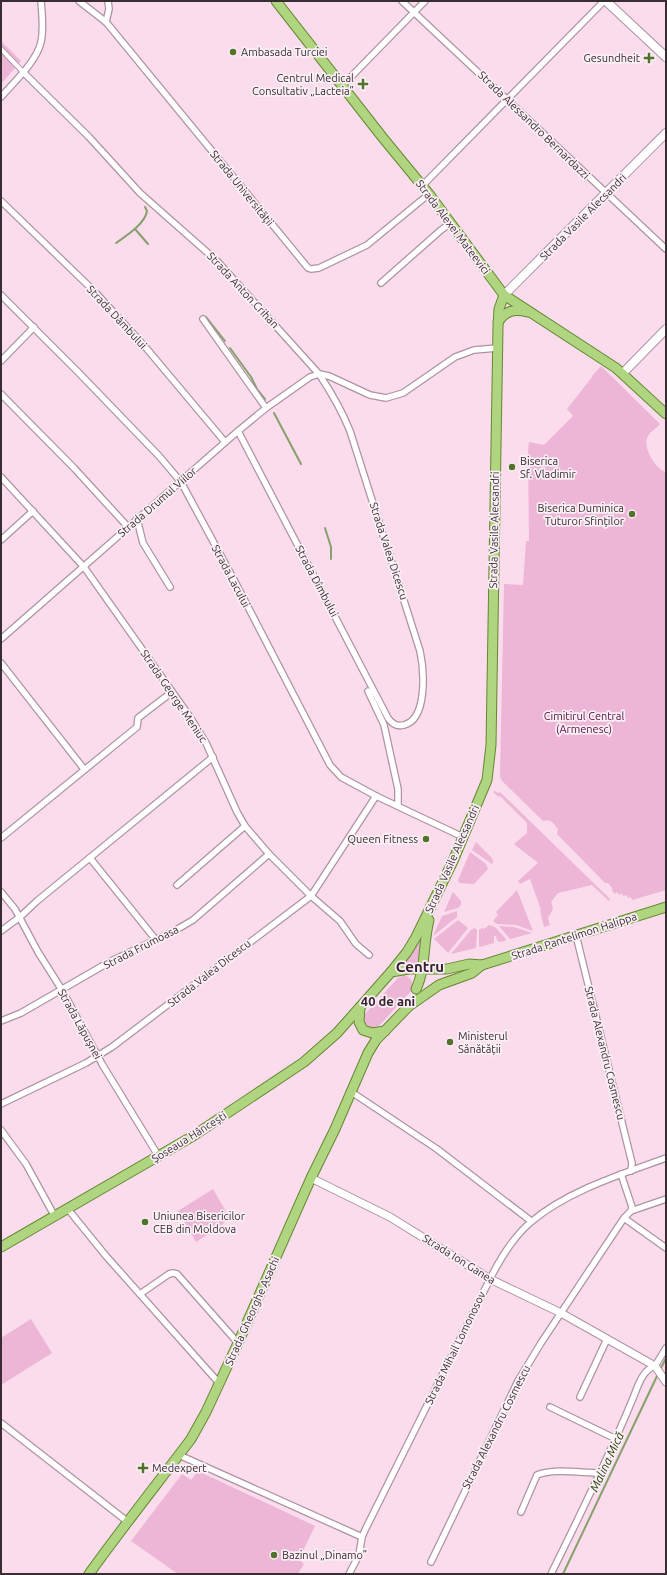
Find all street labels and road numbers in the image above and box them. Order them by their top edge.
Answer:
street label: Strada Alessandro Bernardazzi [476,69,592,181]
street label: Strada Universității [208,148,276,228]
street label: Strada Vasile Alecsandri [537,171,629,263]
street label: Strada Alexei Mateevici [414,178,492,276]
street label: Strada Anton Crihan [205,250,281,330]
street label: Strada Dâmbului [85,283,149,351]
street label: Strada Drumul Viilor [115,464,199,539]
street label: Strada Vasile Alecsandri [487,471,501,589]
street label: Strada Valea Dicescu [368,501,410,601]
street label: Strada Lacului [210,543,252,609]
street label: Strada Dîmbului [293,543,341,619]
street label: Strada George Meniuc [138,647,210,745]
street label: Strada Vasile Alecsandri [423,803,481,915]
street label: Strada Pantelimon Halippa [510,910,638,962]
street label: Strada Frumoasa [101,923,181,971]
street label: Strada Valea Dicescu [165,937,253,1009]
street label: Strada Alexandru Cosmescu [583,985,627,1121]
street label: Strada Lăpușnei [56,987,104,1061]
street label: Șoseaua Hâncești [149,1109,229,1165]
street label: Strada Ion Ganea [420,1232,498,1286]
street label: Strada Gheorghe Asachi [223,1255,281,1367]
street label: Strada Mihail Lomonosov [422,1289,488,1406]
street label: Strada Alexandru Cosmescu [460,1363,532,1491]

